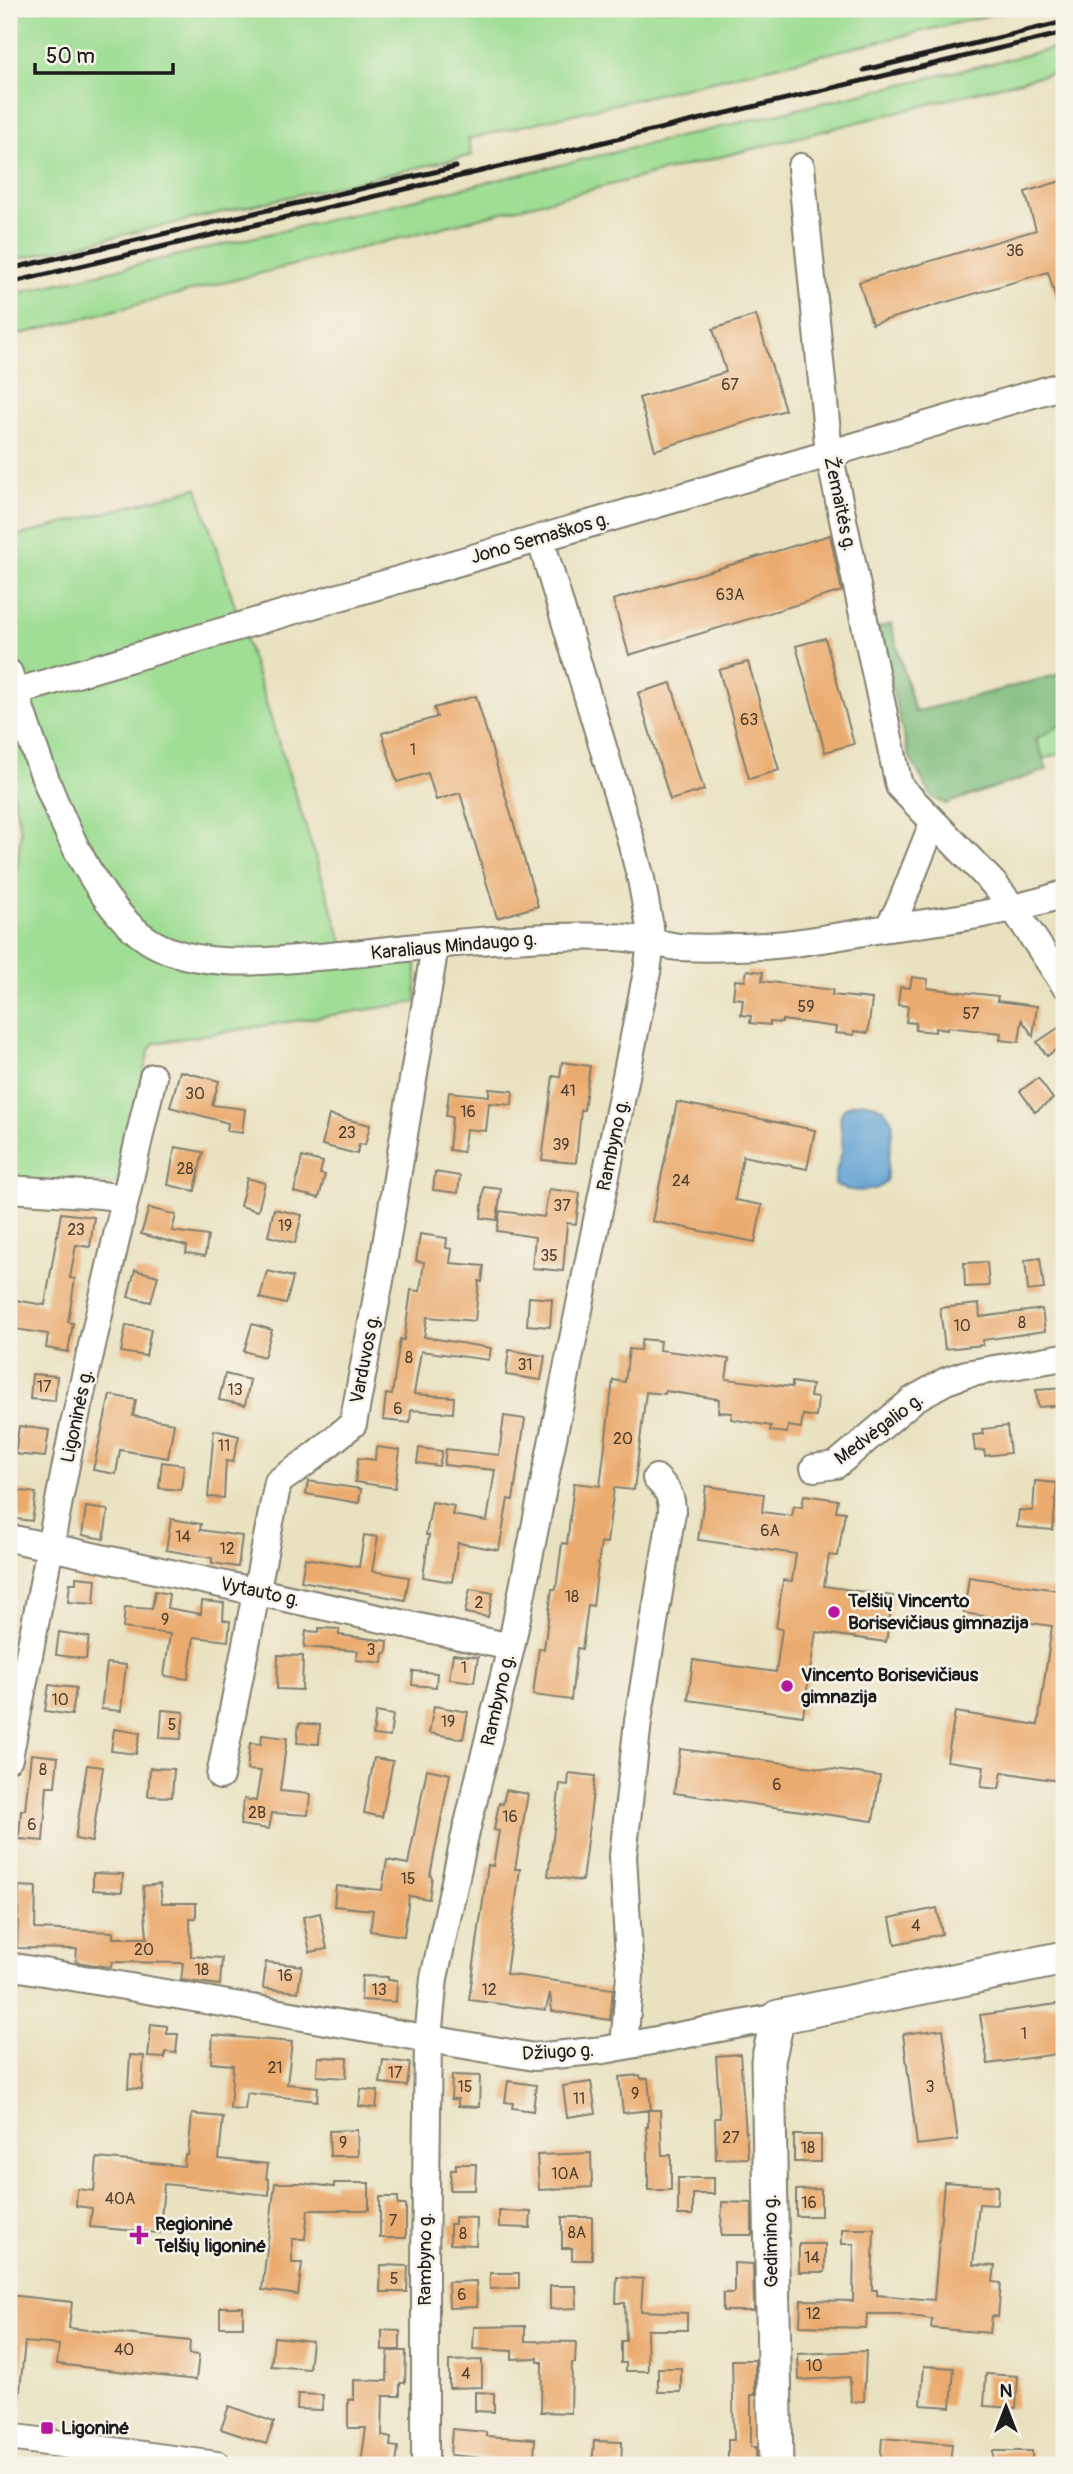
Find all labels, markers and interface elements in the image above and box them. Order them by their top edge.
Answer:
scale bar [35,32,173,76]
text: 50 m [46,43,95,70]
house number: 36 [1006,241,1024,261]
house number: 67 [721,375,739,395]
street label: Žemaitės g. [818,455,862,553]
street label: Jono Semaškos g. [468,507,612,569]
house number: 63A [716,585,744,605]
house number: 63 [740,710,758,730]
house number: 1 [410,740,416,760]
street label: Karaliaus Mindaugo g. [370,927,538,965]
house number: 59 [798,997,814,1017]
house number: 57 [962,1004,980,1024]
house number: 41 [560,1081,576,1101]
house number: 30 [185,1084,205,1104]
street label: Rambyno g. [592,1097,634,1193]
house number: 16 [460,1102,476,1122]
house number: 23 [338,1123,356,1143]
house number: 39 [552,1135,570,1155]
house number: 28 [176,1159,194,1179]
house number: 24 [672,1171,690,1191]
house number: 37 [553,1196,571,1216]
house number: 19 [278,1216,292,1236]
house number: 23 [67,1220,85,1240]
house number: 35 [540,1246,558,1266]
street label: Varduvos g. [345,1312,385,1406]
house number: 8 [1018,1313,1026,1333]
house number: 10 [953,1316,971,1336]
house number: 8 [405,1348,413,1368]
house number: 31 [517,1355,533,1375]
street label: Ligoninės g. [55,1367,99,1465]
house number: 17 [37,1377,52,1397]
house number: 13 [227,1380,243,1400]
street label: Medvėgalio g. [830,1388,928,1470]
house number: 6 [393,1399,403,1419]
house number: 20 [613,1429,633,1449]
house number: 11 [218,1436,230,1456]
house number: 6A [760,1521,780,1541]
house number: 14 [175,1527,191,1547]
house number: 12 [219,1539,235,1559]
street label: Vytauto g. [218,1572,302,1612]
house number: 18 [565,1587,579,1607]
place label: Telšių Vincento Borisevičiaus gimnazija [847,1589,1029,1635]
house number: 2 [475,1593,484,1613]
marker: Telšių Vincento Borisevičiaus gimnazija [826,1604,842,1620]
house number: 9 [161,1610,169,1630]
house number: 3 [367,1640,376,1660]
street label: Rambyno g. [476,1652,520,1748]
house number: 1 [461,1658,467,1678]
place label: Vincento Borisevičiaus gimnazija [801,1663,979,1709]
marker: Vincento Borisevičiaus gimnazija [779,1678,795,1694]
house number: 10 [51,1690,69,1710]
house number: 19 [441,1712,455,1732]
house number: 5 [168,1715,176,1735]
house number: 8 [39,1760,47,1780]
house number: 6 [772,1775,782,1795]
house number: 2B [248,1803,266,1823]
house number: 16 [502,1807,518,1827]
house number: 6 [27,1815,37,1835]
house number: 15 [401,1869,415,1889]
house number: 4 [911,1916,921,1936]
house number: 20 [134,1940,154,1960]
house number: 18 [195,1960,209,1980]
house number: 16 [277,1966,293,1986]
house number: 13 [371,1980,387,2000]
house number: 12 [481,1980,497,2000]
house number: 1 [1021,2024,1027,2044]
street label: Džiugo g. [521,2038,595,2066]
house number: 21 [267,2058,283,2078]
house number: 17 [388,2063,403,2083]
house number: 15 [458,2077,472,2097]
house number: 3 [926,2077,935,2097]
house number: 9 [631,2084,639,2104]
house number: 11 [573,2089,585,2109]
house number: 27 [722,2128,740,2148]
house number: 9 [339,2133,347,2153]
house number: 18 [801,2138,815,2158]
house number: 10A [551,2164,579,2184]
house number: 40A [105,2189,135,2209]
house number: 16 [801,2193,817,2213]
street label: Gedimino g. [758,2194,784,2288]
house number: 7 [389,2211,398,2231]
place label: Regioninė Telšių ligoninė [154,2212,266,2258]
street label: Rambyno g. [413,2212,437,2306]
house number: 8A [568,2223,586,2243]
house number: 8 [459,2224,467,2244]
marker: Regioninė Telšių ligoninė [129,2225,149,2245]
house number: 14 [804,2248,820,2268]
house number: 5 [390,2269,398,2289]
house number: 6 [457,2285,467,2305]
house number: 12 [805,2304,821,2324]
house number: 40 [114,2340,134,2360]
house number: 10 [805,2356,823,2376]
house number: 4 [461,2364,471,2384]
north arrow [972,2372,1042,2442]
text: N [1000,2379,1013,2403]
place label: Ligoninė [61,2416,130,2440]
marker: Ligoninė [39,2420,55,2436]

